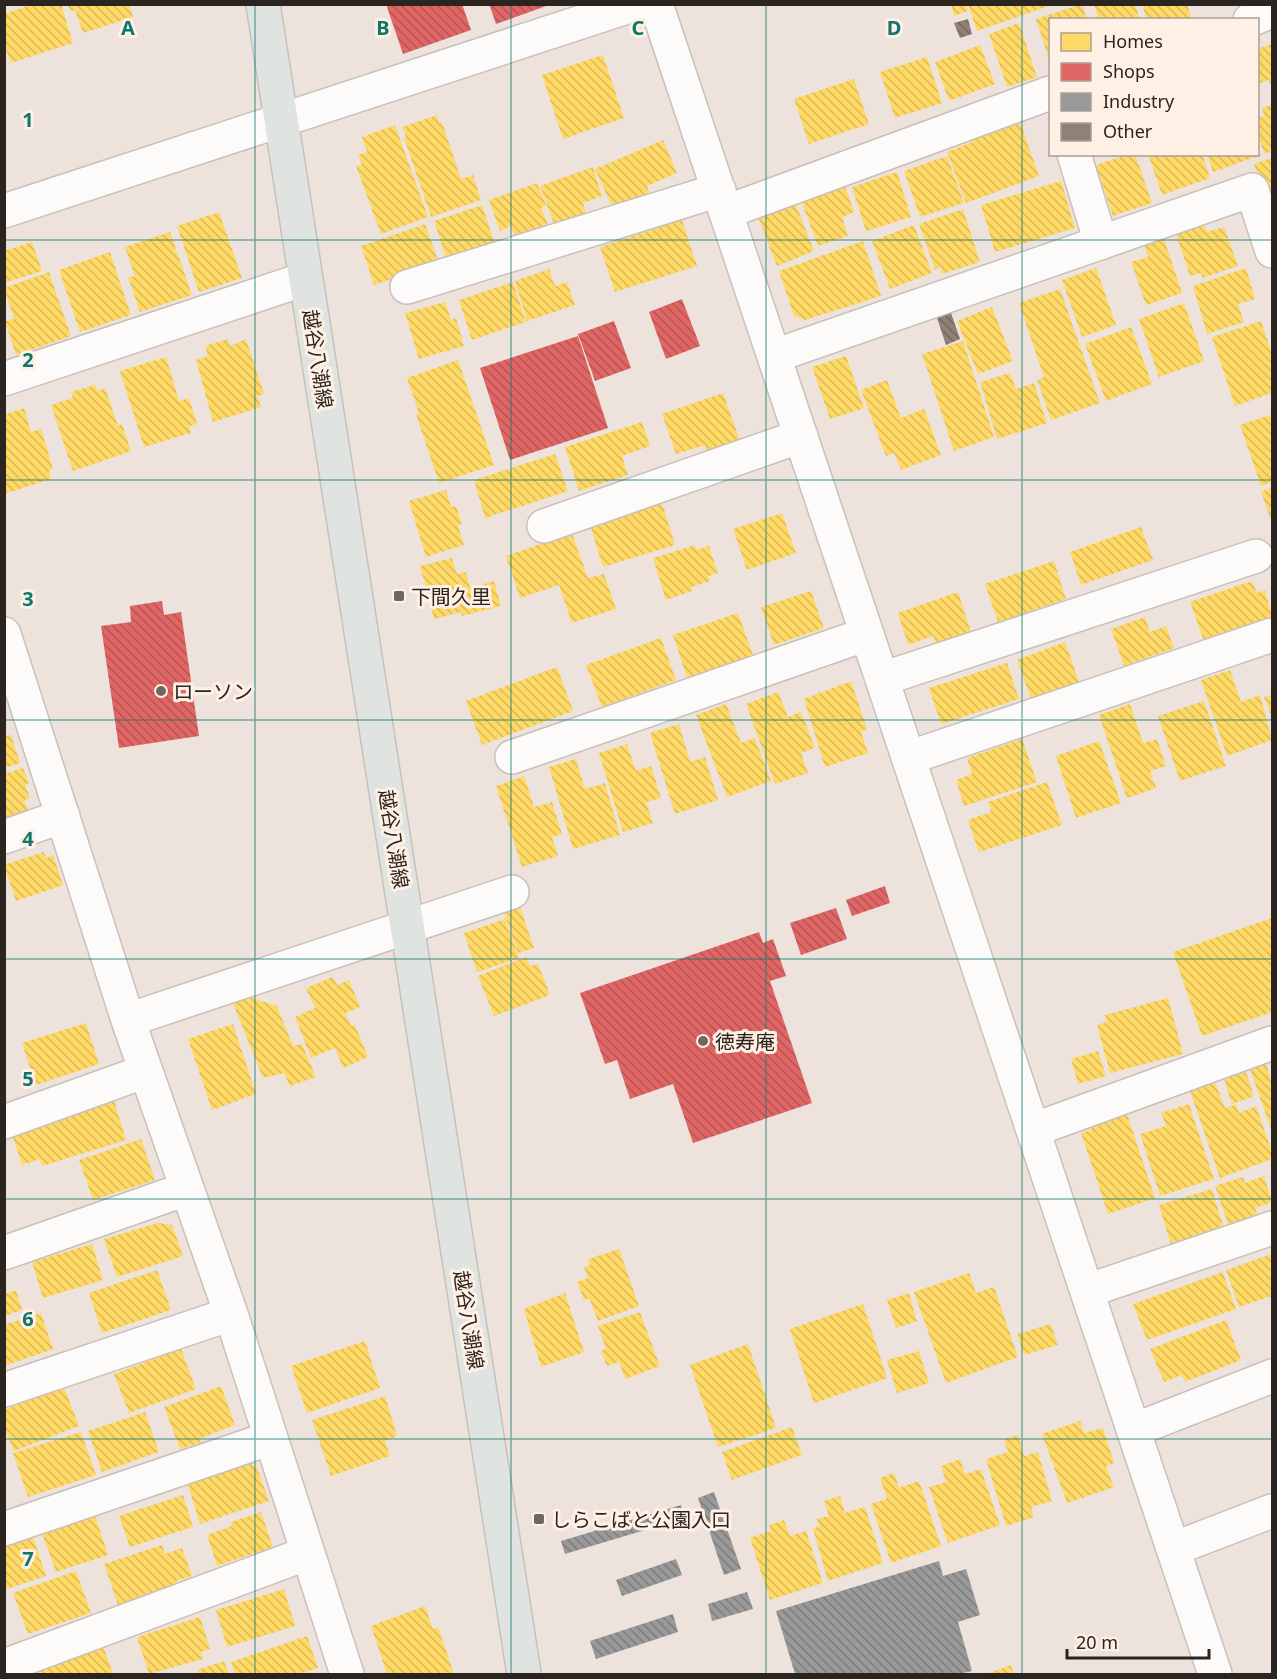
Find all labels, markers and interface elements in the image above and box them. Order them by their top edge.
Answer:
text: A [121,14,135,41]
text: B [376,14,390,41]
text: C [632,14,645,41]
text: D [887,14,901,41]
legend [1049,18,1259,156]
text: Homes [1103,29,1163,53]
text: Shops [1103,59,1155,83]
text: Industry [1103,89,1175,113]
text: 1 [22,106,34,133]
text: Other [1103,119,1153,143]
street label: 越谷八潮線 [297,308,339,410]
text: 2 [22,346,34,373]
place label: 下間久里 [411,583,491,610]
text: 3 [22,585,34,612]
marker: 下間久里 [392,589,406,603]
place label: ローソン [173,678,253,705]
marker: ローソン [154,684,168,698]
street label: 越谷八潮線 [373,788,415,890]
text: 4 [22,825,34,852]
place label: 徳寿庵 [715,1028,775,1055]
marker: 徳寿庵 [696,1034,710,1048]
text: 5 [22,1065,34,1092]
street label: 越谷八潮線 [448,1269,490,1371]
text: 6 [22,1305,34,1332]
place label: しらこばと公園入口 [551,1506,731,1533]
marker: しらこばと公園入口 [532,1512,546,1526]
text: 7 [22,1545,34,1572]
scale bar [1067,1622,1210,1660]
text: 20 m [1076,1630,1118,1654]

